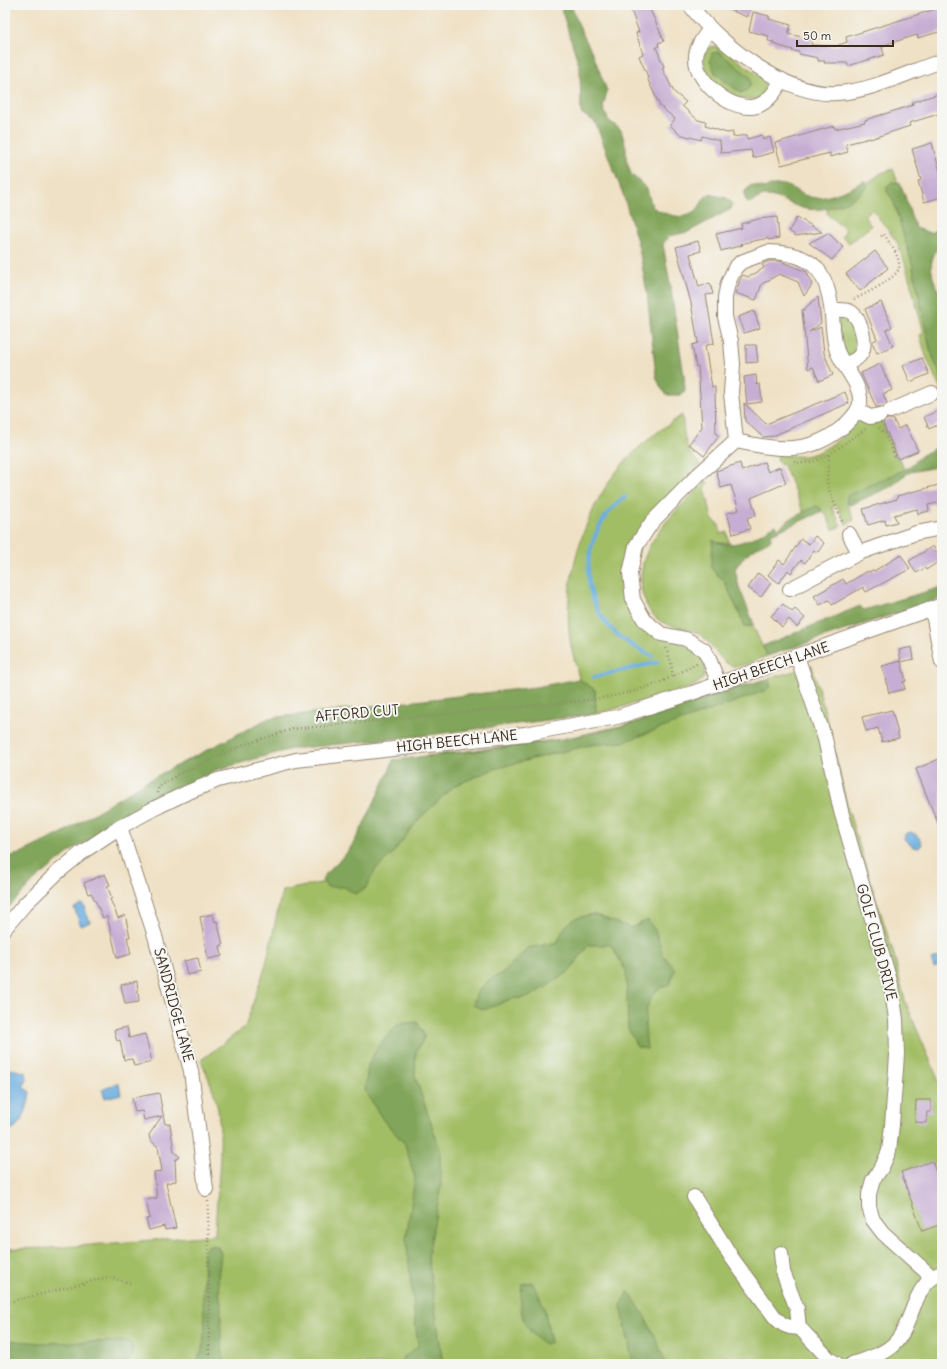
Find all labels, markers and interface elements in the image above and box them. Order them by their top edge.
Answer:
scale bar [797,22,893,48]
text: 50 m [803,28,832,43]
street label: HIGH BEECH LANE [711,638,831,694]
street label: AFFORD CUT [314,700,400,726]
street label: HIGH BEECH LANE [396,726,518,756]
street label: GOLF CLUB DRIVE [853,882,901,1002]
street label: SANDRIDGE LANE [150,946,198,1064]

